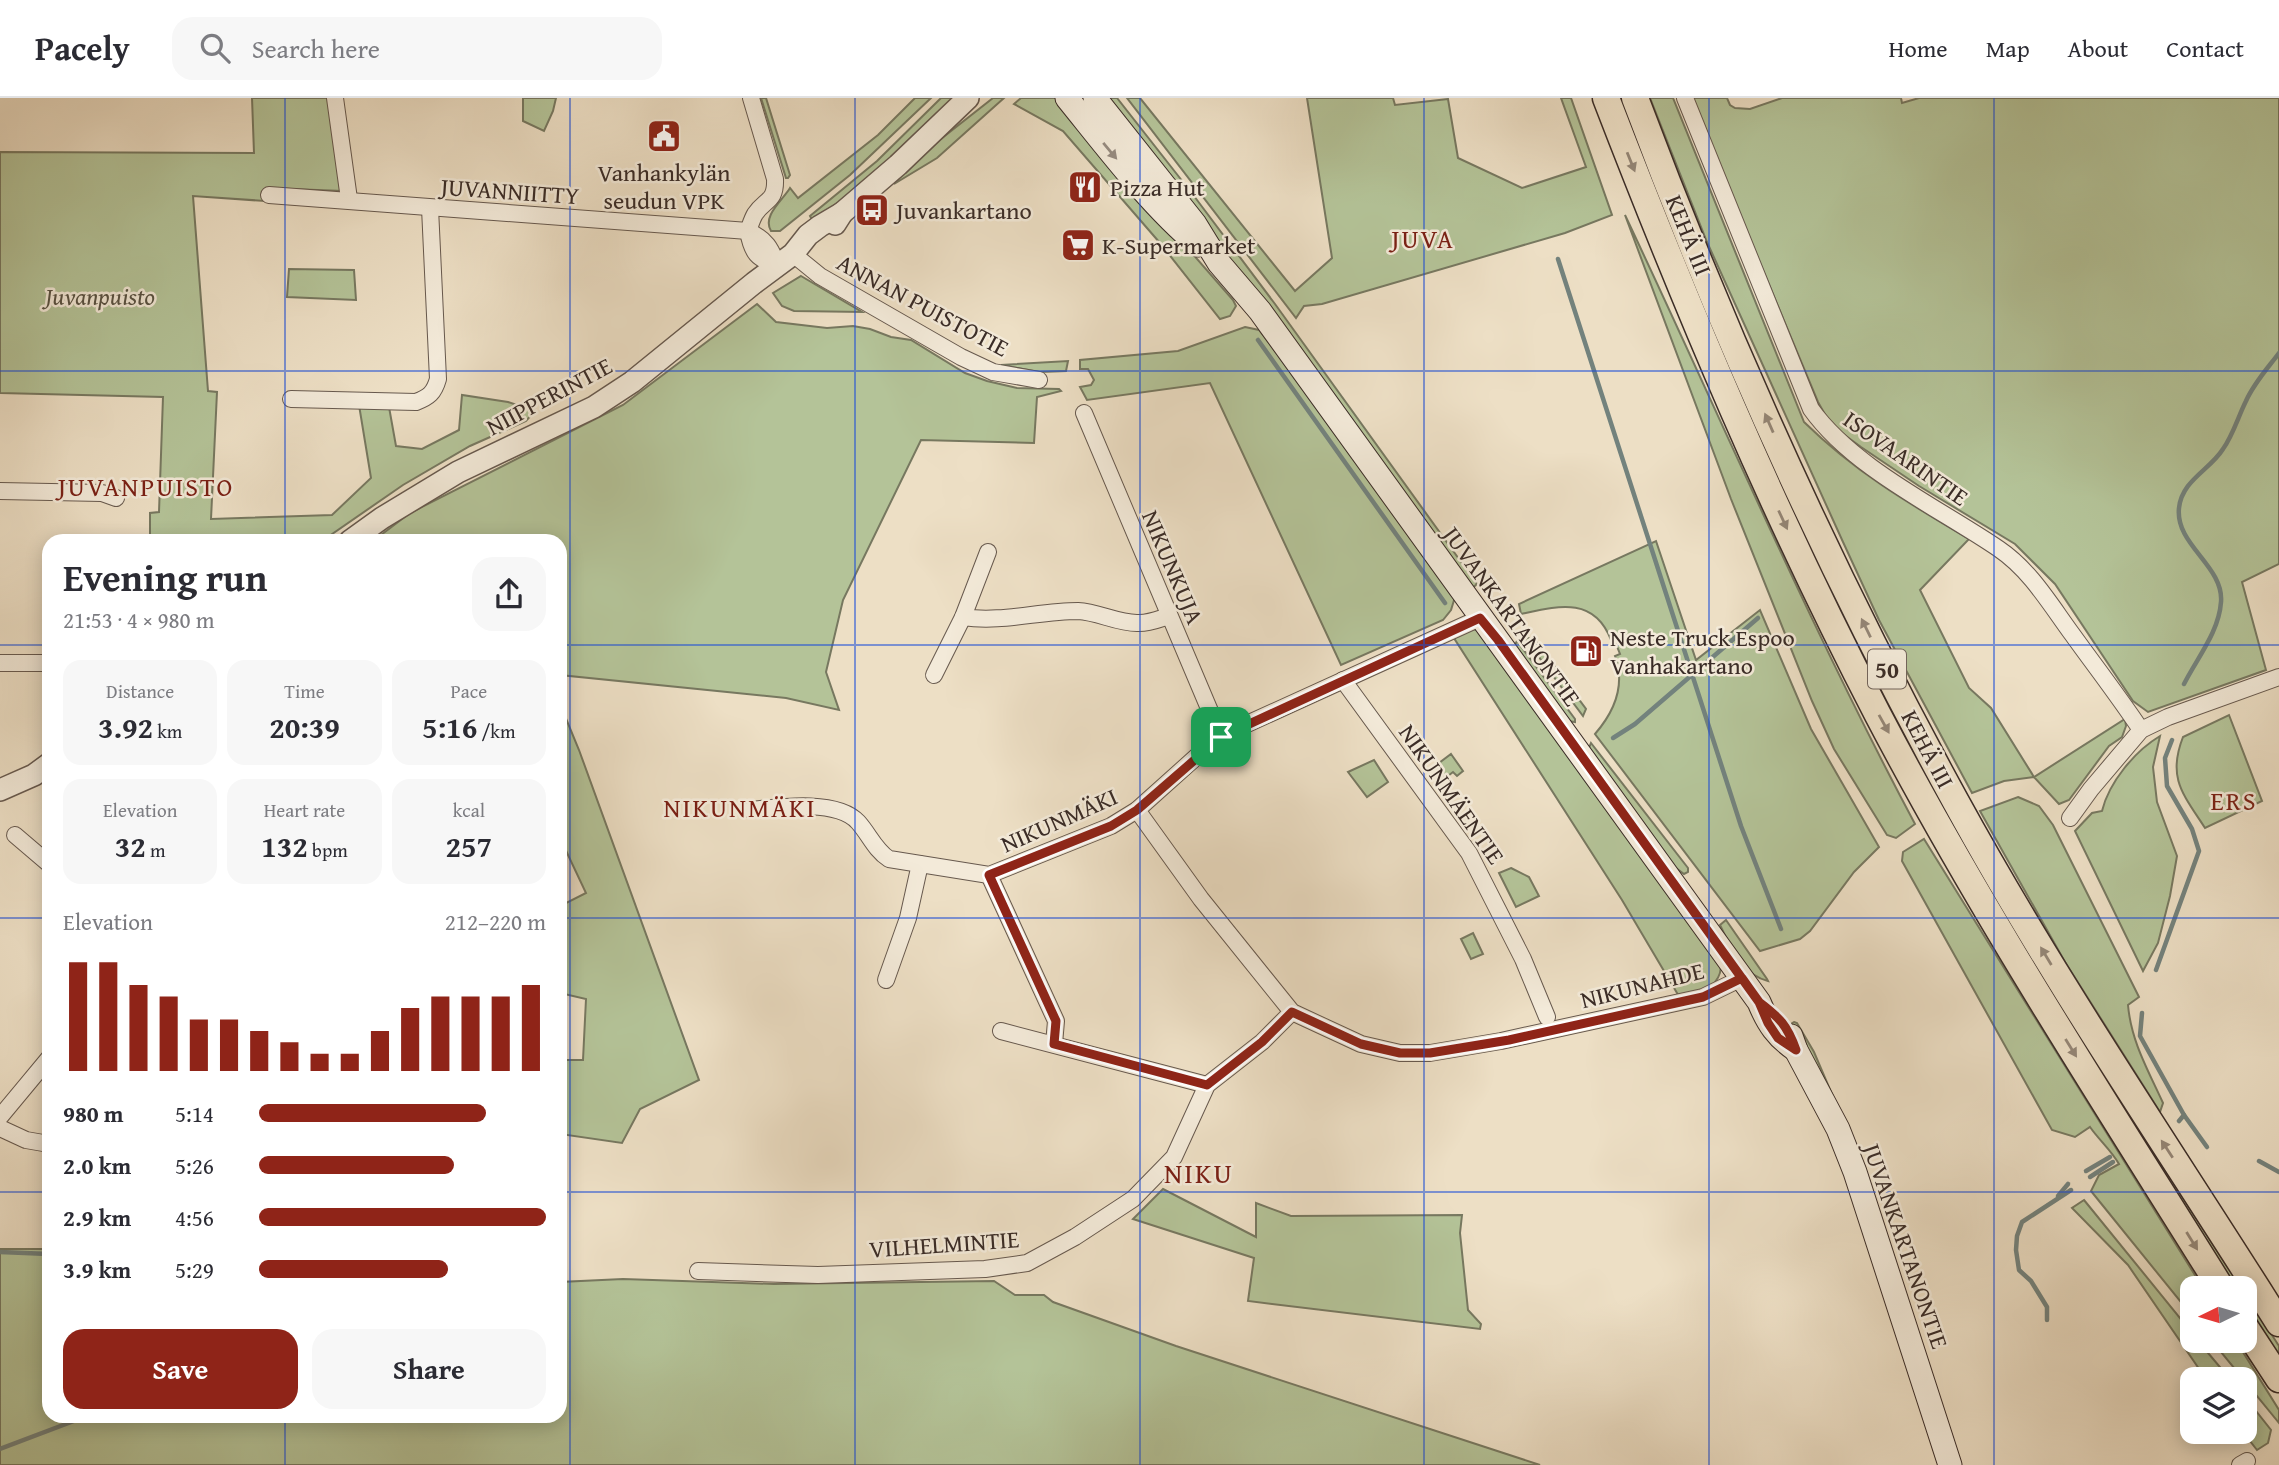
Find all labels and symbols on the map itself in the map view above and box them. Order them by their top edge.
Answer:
public building icon: Vanhankylän seudun VPK [645,117,683,155]
one-way arrow [1102,142,1118,160]
one-way arrow [1625,151,1636,172]
place label: Vanhankylän seudun VPK [597,155,731,218]
street label: JUVANNIITTY [437,168,580,213]
restaurant icon: Pizza Hut [1066,168,1104,206]
place label: Pizza Hut [1110,170,1205,205]
street label: KEHÄ III [1657,189,1721,281]
bus stop icon: Juvankartano [853,191,891,229]
place label: Juvankartano [893,193,1032,228]
district label: JUVA [1388,219,1455,258]
supermarket icon: K-Supermarket [1059,226,1097,264]
place label: K-Supermarket [1102,228,1256,263]
street label: ANNAN PUISTOTIE [831,245,1015,365]
park label: Juvanpuisto [41,279,155,314]
street label: NIIPPERINTIE [480,348,618,444]
street label: ISOVAARINTIE [1836,402,1976,514]
one-way arrow [1763,412,1774,433]
district label: JUVANPUISTO [55,467,234,506]
street label: NIKUNKUJA [1133,505,1213,630]
one-way arrow [1777,510,1789,530]
street label: JUVANKARTANONTIE [1433,516,1589,713]
one-way arrow [1861,618,1872,638]
place label: Neste Truck Espoo Vanhakartano [1610,620,1795,683]
fuel station icon: Neste Truck Espoo Vanhakartano [1567,632,1605,670]
road number: 50 [1868,650,1906,688]
street label: KEHÄ III [1893,704,1963,794]
pin [1191,707,1251,767]
one-way arrow [1877,715,1889,735]
street label: NIKUNMÄENTIE [1391,717,1513,871]
street label: NIKUNMÄKI [995,779,1123,861]
district label: ERS [2211,781,2257,820]
district label: NIKUNMÄKI [664,788,816,827]
one-way arrow [2040,947,2053,966]
street label: NIKUNAHDE [1577,953,1707,1017]
one-way arrow [2065,1038,2078,1058]
street label: JUVANKARTANONTIE [1854,1136,1957,1353]
one-way arrow [2160,1140,2173,1159]
district label: NIKU [1164,1152,1234,1193]
street label: VILHELMINTIE [868,1221,1020,1267]
one-way arrow [2185,1232,2198,1251]
north arrow [2180,1276,2258,1353]

